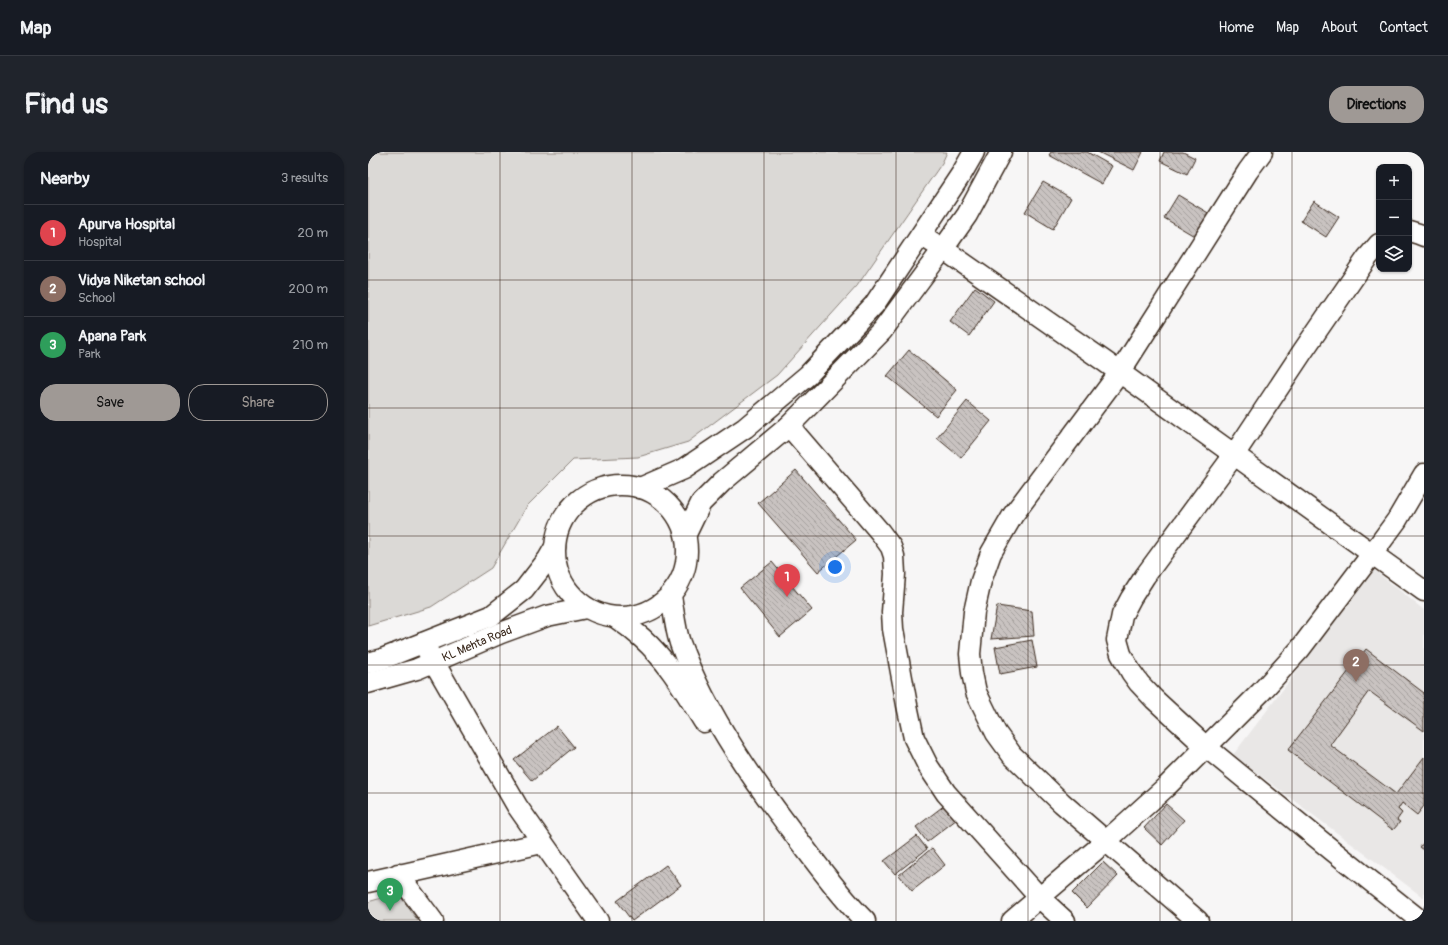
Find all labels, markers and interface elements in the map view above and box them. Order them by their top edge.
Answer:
text: Map [20,16,51,40]
text: Home [1219,19,1254,36]
text: Map [1276,19,1299,36]
text: About [1321,19,1357,36]
text: Contact [1379,19,1428,36]
button: Directions [1329,86,1424,123]
text: Find us [24,87,108,122]
map controls [1376,164,1412,272]
button: + [1376,164,1412,200]
text: Nearby [40,168,89,189]
text: 3 results [281,170,328,186]
button: − [1376,200,1412,236]
text: Apurva Hospital [78,215,175,234]
text: 1 [50,225,56,241]
text: 20 m [297,225,328,241]
text: Hospital [78,234,122,250]
button: layers [1376,236,1412,272]
text: Vidya Niketan school [78,271,205,290]
text: 2 [49,281,57,297]
text: 200 m [289,281,328,297]
text: School [78,290,115,306]
text: Apana Park [78,327,146,346]
text: 3 [49,337,57,353]
text: 210 m [292,337,328,353]
text: Park [78,346,101,362]
button: Save [40,384,180,421]
button: Share [188,384,328,421]
your location [825,557,845,577]
pin: 1 [774,564,800,597]
street label: KL Mehta Road [440,623,514,665]
pin: 2 [1343,649,1369,682]
pin: 3 [377,878,403,911]

